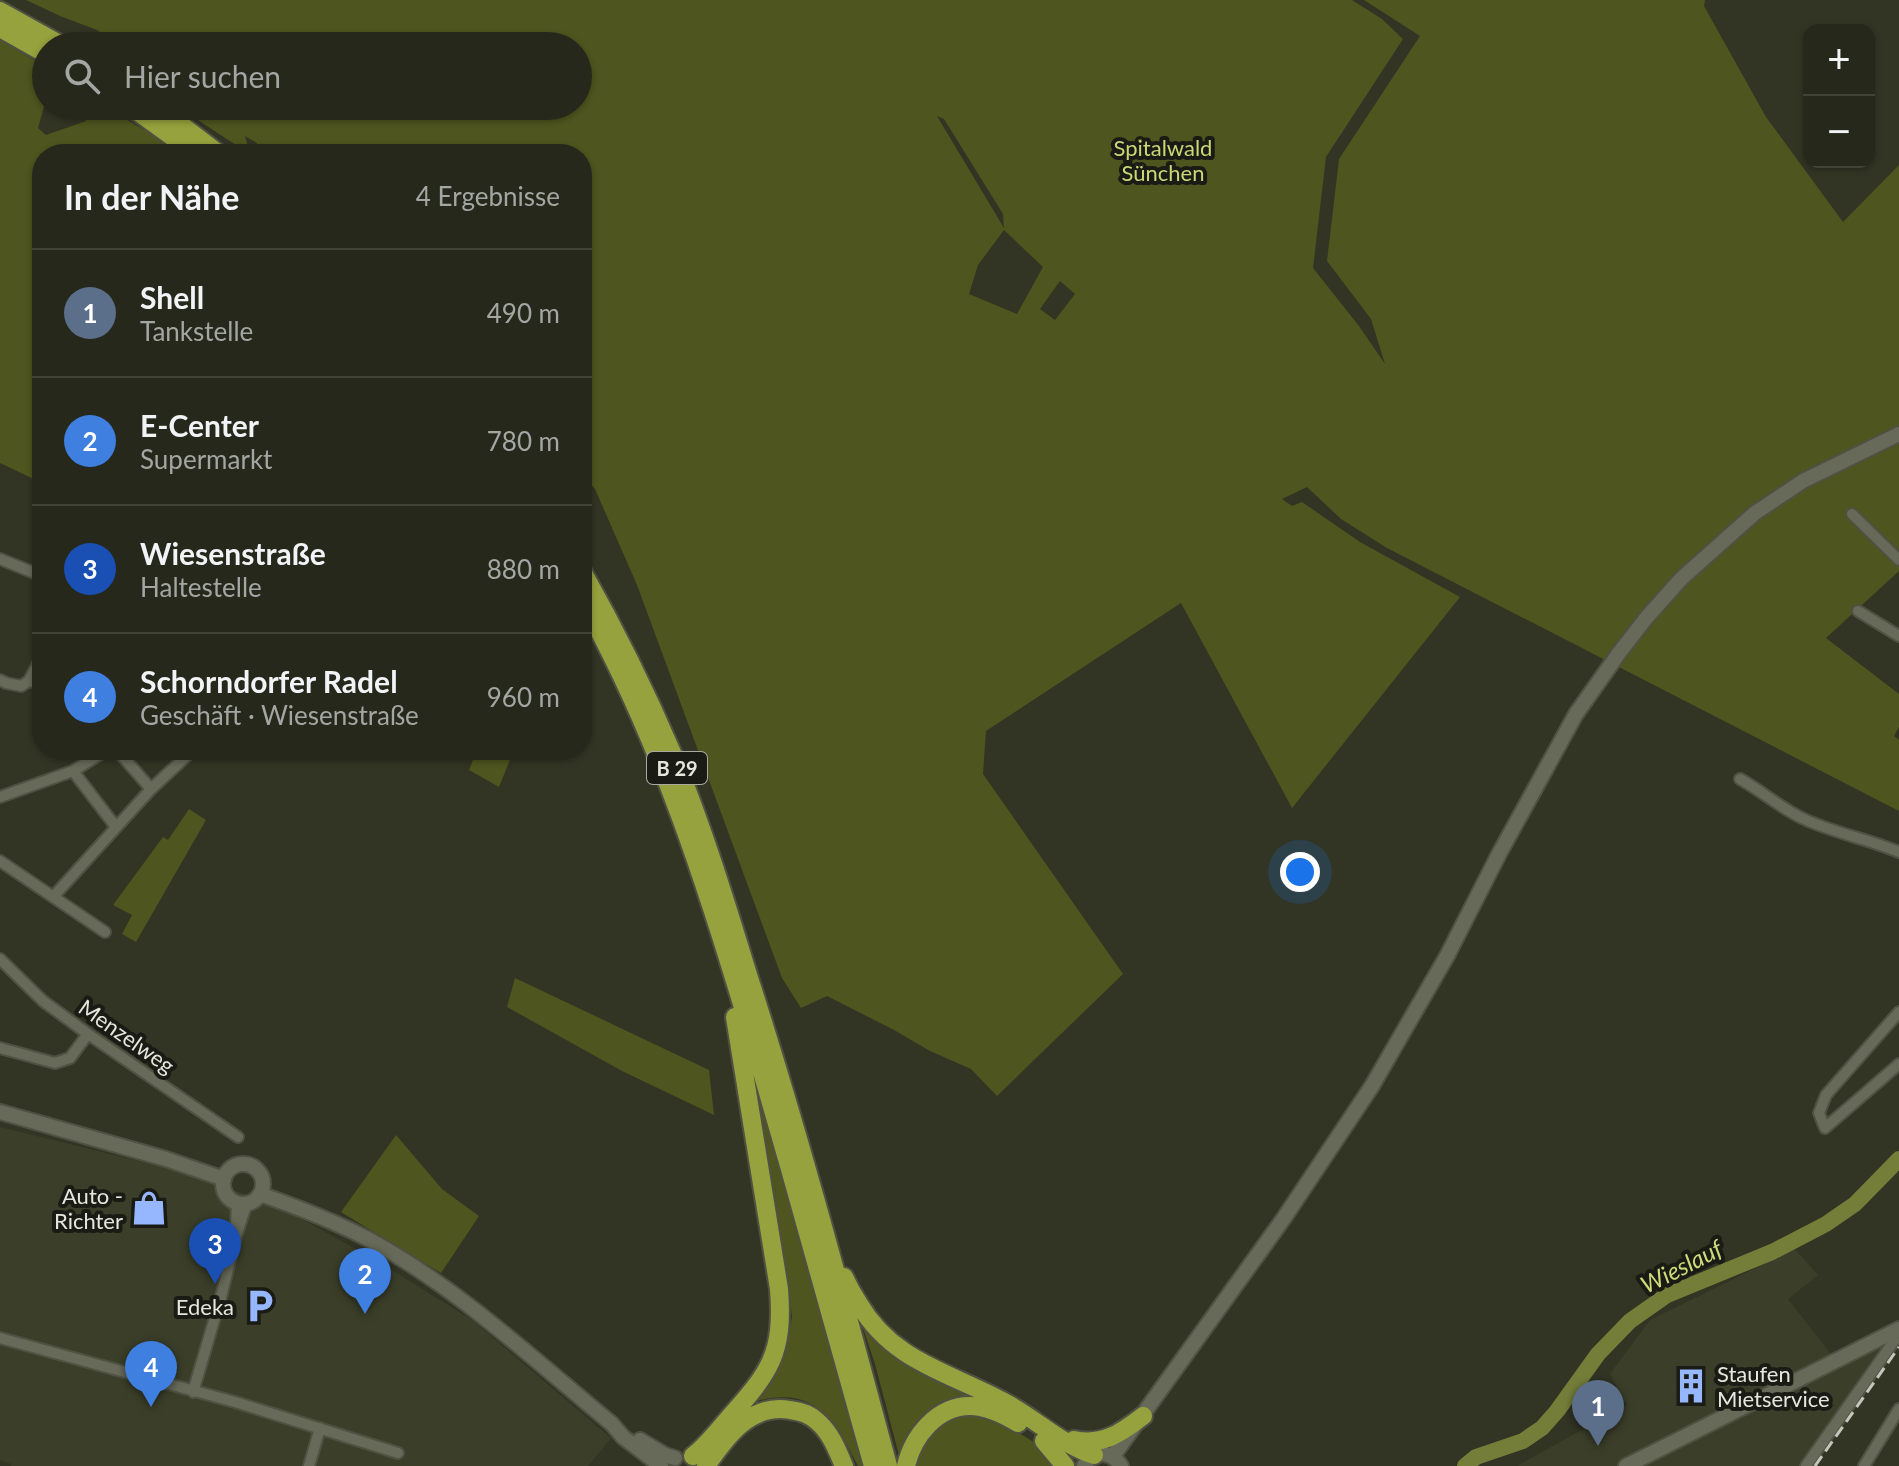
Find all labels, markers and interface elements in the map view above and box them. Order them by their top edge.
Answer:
map controls [1803,24,1875,168]
button: + [1803,24,1875,96]
search box [32,32,592,120]
icon: search [60,54,104,98]
text: Hier suchen [124,58,281,94]
button: − [1803,96,1875,168]
park label: Spitalwald Sünchen [1114,134,1212,186]
text: In der Nähe [64,176,239,217]
text: 4 Ergebnisse [416,180,560,212]
text: Shell [140,279,204,315]
text: 1 [82,297,98,329]
text: 490 m [487,297,560,329]
text: Tankstelle [140,315,253,347]
text: E-Center [140,407,259,443]
text: 2 [82,425,98,457]
text: 780 m [487,425,560,457]
text: Supermarkt [140,443,272,475]
text: Wiesenstraße [140,535,326,571]
text: 3 [82,553,98,585]
text: 880 m [487,553,560,585]
text: Haltestelle [140,571,262,603]
text: Schorndorfer Radel [140,663,398,699]
text: 4 [82,681,98,713]
text: 960 m [487,681,560,713]
text: Geschäft · Wiesenstraße [140,699,419,731]
road number: B 29 [647,752,707,784]
your location [1280,852,1320,892]
street label: Menzelweg [74,993,180,1079]
place label: Auto - Richter [54,1182,123,1234]
shop icon: Auto - Richter [130,1189,168,1227]
pin: 3 [189,1218,241,1284]
water label: Wieslauf [1635,1233,1728,1299]
pin: 2 [339,1248,391,1314]
parking icon: Edeka [241,1287,279,1325]
place label: Edeka [176,1293,234,1320]
pin: 4 [125,1341,177,1407]
place label: Staufen Mietservice [1717,1360,1830,1412]
building icon: Staufen Mietservice [1672,1367,1710,1405]
pin: 1 [1572,1380,1624,1446]

